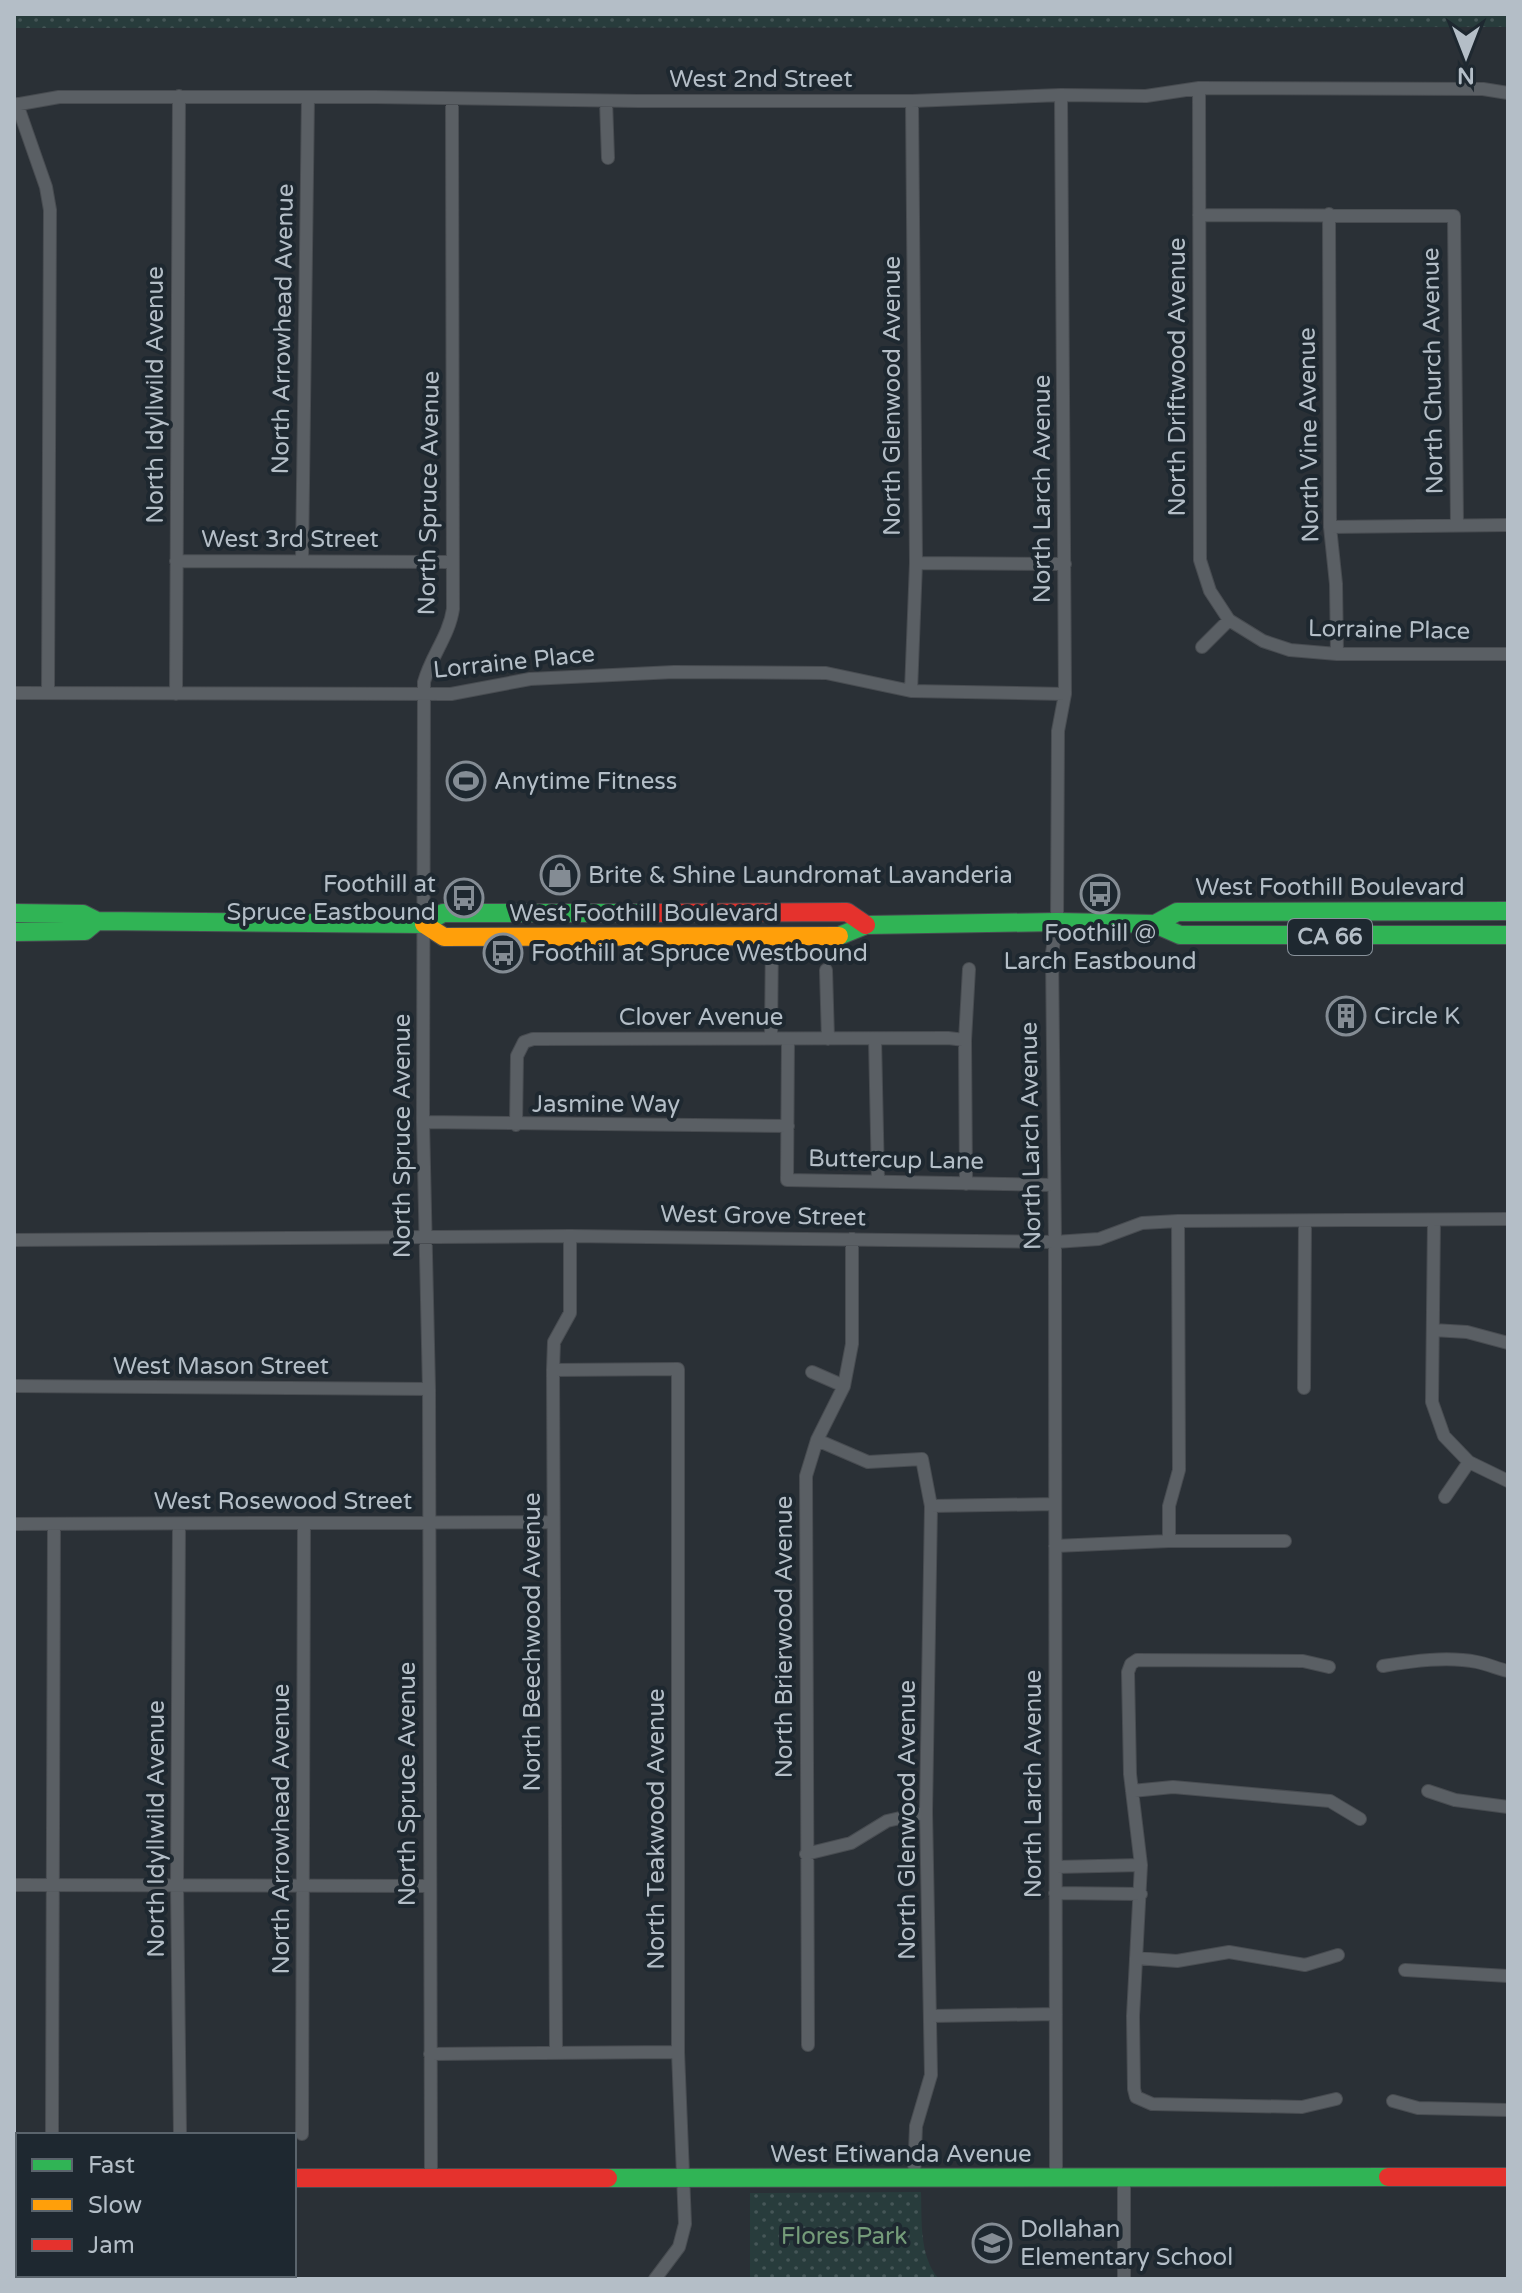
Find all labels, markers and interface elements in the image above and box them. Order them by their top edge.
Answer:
north arrow [1426,16,1506,96]
text: N [1457,62,1475,88]
street label: West 2nd Street [669,65,853,94]
street label: North Arrowhead Avenue [266,183,300,475]
street label: North Driftwood Avenue [1163,238,1192,517]
street label: North Church Avenue [1416,247,1450,495]
street label: North Glenwood Avenue [878,256,907,536]
street label: North Idyllwild Avenue [141,266,170,524]
street label: North Vine Avenue [1293,327,1325,543]
street label: North Spruce Avenue [412,370,446,616]
street label: North Larch Avenue [1028,375,1057,603]
street label: West 3rd Street [201,525,379,554]
street label: Lorraine Place [1308,614,1470,646]
street label: Lorraine Place [432,639,596,685]
sports icon: Anytime Fitness [445,760,487,802]
place label: Anytime Fitness [494,767,677,796]
shop icon: Brite & Shine Laundromat Lavanderia [539,854,581,896]
place label: Brite & Shine Laundromat Lavanderia [588,861,1013,890]
place label: Foothill at Spruce Eastbound [227,870,436,927]
bus stop icon: Foothill @ Larch Eastbound [1079,873,1121,915]
street label: West Foothill Boulevard [1195,873,1465,902]
bus stop icon: Foothill at Spruce Eastbound [443,877,485,919]
street label: West Foothill Boulevard [509,899,779,928]
place label: Foothill @ Larch Eastbound [1003,919,1197,976]
road number: CA 66 [1288,919,1372,955]
bus stop icon: Foothill at Spruce Westbound [482,932,524,974]
place label: Foothill at Spruce Westbound [531,939,868,968]
building icon: Circle K [1325,995,1367,1037]
place label: Circle K [1374,1002,1460,1031]
street label: Clover Avenue [619,1003,783,1032]
street label: North Spruce Avenue [388,1014,417,1258]
street label: North Larch Avenue [1015,1022,1047,1250]
street label: Jasmine Way [532,1090,680,1119]
street label: Buttercup Lane [808,1144,984,1176]
street label: West Grove Street [660,1200,866,1232]
street label: West Mason Street [113,1352,329,1381]
street label: West Rosewood Street [154,1487,412,1516]
street label: North Beechwood Avenue [518,1493,547,1791]
street label: North Brierwood Avenue [770,1496,799,1778]
street label: North Spruce Avenue [393,1662,422,1906]
street label: North Larch Avenue [1019,1670,1048,1898]
street label: North Glenwood Avenue [893,1680,922,1960]
street label: North Arrowhead Avenue [267,1684,296,1974]
street label: North Teakwood Avenue [642,1688,671,1970]
street label: North Idyllwild Avenue [142,1700,171,1958]
legend [16,2133,296,2277]
street label: West Etiwanda Avenue [770,2140,1032,2169]
text: Fast [88,2151,135,2180]
text: Slow [88,2191,142,2220]
place label: Dollahan Elementary School [1020,2215,1233,2272]
park label: Flores Park [781,2222,907,2251]
school or university icon: Dollahan Elementary School [971,2222,1013,2264]
text: Jam [88,2231,135,2260]

